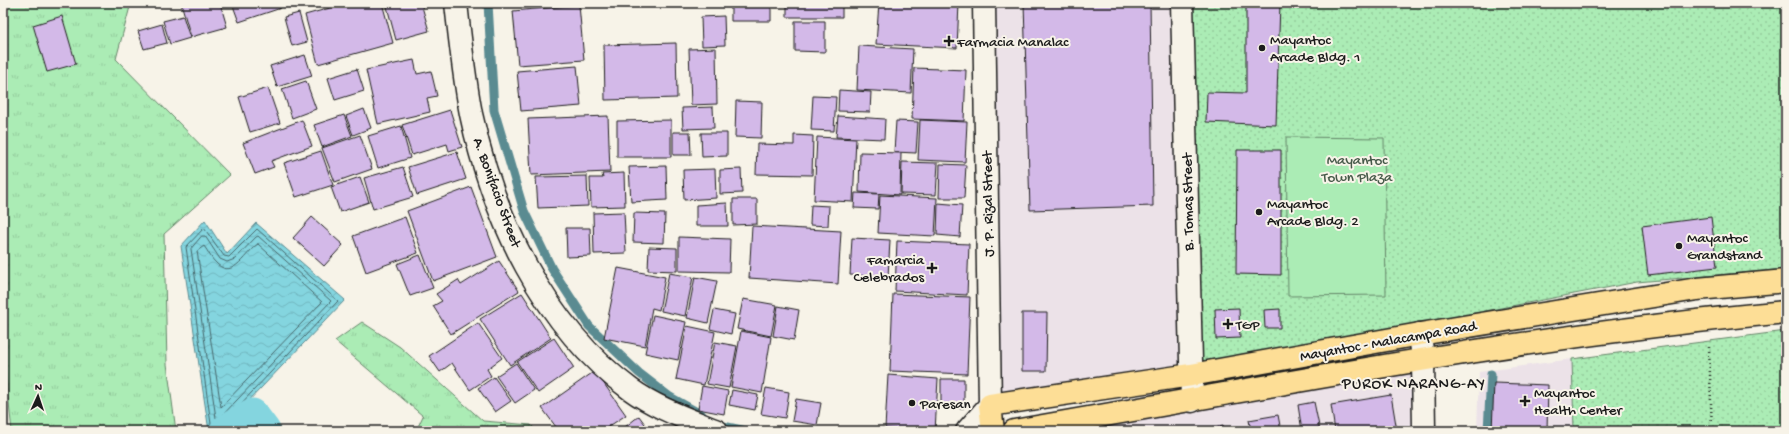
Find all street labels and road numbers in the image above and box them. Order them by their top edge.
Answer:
street label: A. Bonifacio Street [468,135,525,252]
street label: J. P. Rizal Street [979,149,999,257]
street label: B. Tomas Street [1179,151,1199,252]
street label: Mayantoc - Malacampa Road [1299,317,1479,366]

